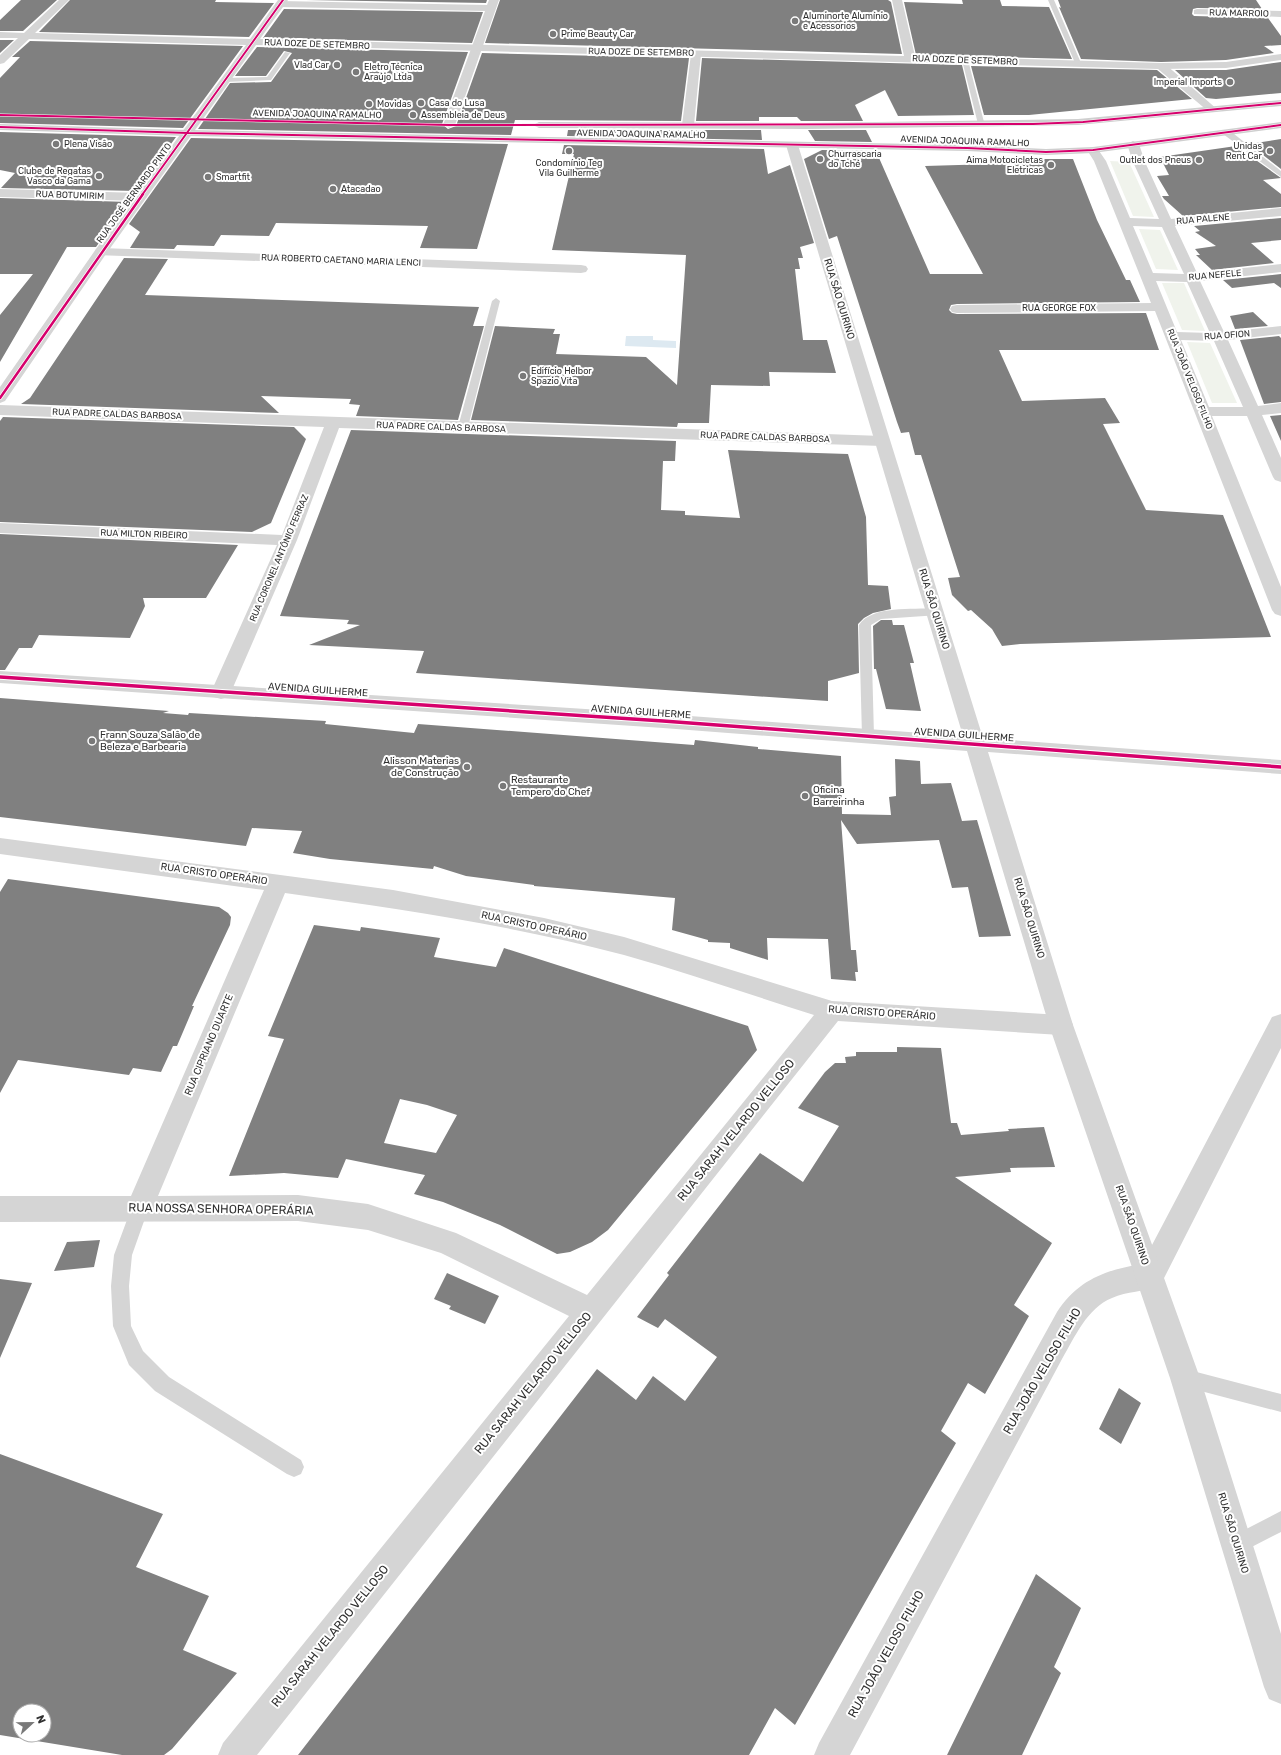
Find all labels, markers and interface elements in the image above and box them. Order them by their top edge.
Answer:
street label: RUA MARROIO [1209,7,1269,19]
place label: Aluminorte Alumínio e Acessorios [803,11,888,31]
marker: Aluminorte Alumínio e Acessorios [790,16,800,26]
marker: Prime Beauty Car [548,29,558,39]
place label: Prime Beauty Car [561,29,634,39]
street label: RUA DOZE DE SETEMBRO [264,37,370,51]
street label: RUA DOZE DE SETEMBRO [588,46,694,58]
street label: RUA DOZE DE SETEMBRO [912,53,1018,67]
place label: Vlad Car [294,60,330,70]
marker: Vlad Car [332,60,342,70]
place label: Eletro Técnica Araújo Ltda [364,62,423,82]
marker: Eletro Técnica Araújo Ltda [351,67,361,77]
place label: Imperial Imports [1154,77,1222,87]
marker: Imperial Imports [1225,77,1235,87]
marker: Casa do Lusa [416,98,426,108]
place label: Casa do Lusa [429,98,484,108]
marker: Movidas [364,99,374,109]
place label: Movidas [377,99,412,109]
street label: AVENIDA JOAQUINA RAMALHO [252,108,382,120]
marker: Assembleia de Deus [408,110,418,120]
place label: Assembleia de Deus [421,110,505,120]
street label: AVENIDA JOAQUINA RAMALHO [576,128,706,140]
street label: AVENIDA JOAQUINA RAMALHO [900,134,1030,148]
marker: Plena Visão [51,139,61,149]
place label: Plena Visão [64,139,112,149]
street label: RUA JOSÉ BERNARDO PINTO [94,141,174,245]
place label: Unidas Rent Car [1226,141,1263,161]
marker: Condomínio Teg Vila Guilherme [564,146,574,156]
marker: Unidas Rent Car [1265,146,1275,156]
place label: Churrascaria do Tché [828,149,882,169]
marker: Churrascaria do Tché [815,154,825,164]
place label: Aima Motocicletas Eletricas [966,155,1043,175]
place label: Outlet dos Pneus [1119,155,1191,165]
marker: Outlet dos Pneus [1194,155,1204,165]
place label: Condomínio Teg Vila Guilherme [536,158,602,178]
marker: Aima Motocicletas Eletricas [1046,160,1056,170]
place label: Clube de Regatas Vasco da Gama [18,166,91,186]
marker: Clube de Regatas Vasco da Gama [94,171,104,181]
marker: Smartfit [203,172,213,182]
place label: Smartfit [216,172,250,182]
marker: Atacadao [328,184,338,194]
place label: Atacadao [341,184,381,194]
street label: RUA BOTUMIRIM [36,189,104,201]
street label: RUA PALENE [1176,212,1230,226]
street label: RUA ROBERTO CAETANO MARIA LENCI [261,252,421,268]
street label: RUA SÃO QUIRINO [821,257,857,341]
street label: RUA NEFELE [1188,268,1242,282]
street label: RUA GEORGE FOX [1022,303,1096,313]
street label: RUA JOÃO VELOSO FILHO [1165,327,1215,431]
street label: RUA OFION [1204,328,1250,342]
place label: Edifício Helbor Spazio Vita [531,366,592,386]
marker: Edifício Helbor Spazio Vita [518,371,528,381]
street label: RUA PADRE CALDAS BARBOSA [52,407,182,421]
street label: RUA PADRE CALDAS BARBOSA [376,420,506,434]
street label: RUA PADRE CALDAS BARBOSA [700,430,830,444]
street label: RUA CORONEL ANTÔNIO FERRAZ [247,492,311,623]
street label: RUA MILTON RIBEIRO [100,527,188,541]
street label: RUA SÃO QUIRINO [916,567,952,651]
street label: AVENIDA GUILHERME [268,681,368,699]
street label: AVENIDA GUILHERME [591,703,691,721]
street label: AVENIDA GUILHERME [914,726,1014,744]
place label: Frann Souza Salão de Beleza e Barbearia [100,729,200,753]
marker: Frann Souza Salão de Beleza e Barbearia [87,736,97,746]
place label: Alisson Materias de Construção [383,755,459,779]
marker: Alisson Materias de Construção [462,762,472,772]
place label: Restaurante Tempero do Chef [511,774,590,798]
marker: Restaurante Tempero do Chef [498,781,508,791]
place label: Oficina Barreirinha [813,784,865,808]
marker: Oficina Barreirinha [800,791,810,801]
street label: RUA CRISTO OPERÁRIO [160,861,268,887]
street label: RUA SÃO QUIRINO [1011,876,1047,960]
street label: RUA CRISTO OPERÁRIO [480,909,588,943]
street label: RUA CIPRIANO DUARTE [182,992,236,1098]
street label: RUA CRISTO OPERÁRIO [828,1003,936,1023]
street label: RUA SARAH VELARDO VELLOSO [674,1056,798,1204]
street label: RUA SÃO QUIRINO [1113,1183,1151,1267]
street label: RUA NOSSA SENHORA OPERÁRIA [128,1200,314,1218]
street label: RUA JOÃO VELOSO FILHO [1000,1306,1084,1436]
street label: RUA SARAH VELARDO VELLOSO [471,1309,595,1457]
street label: RUA SÃO QUIRINO [1215,1491,1251,1575]
street label: RUA SARAH VELARDO VELLOSO [268,1562,392,1710]
street label: RUA JOÃO VELOSO FILHO [845,1588,927,1720]
north arrow [12,1703,52,1743]
text: N [33,1713,48,1726]

